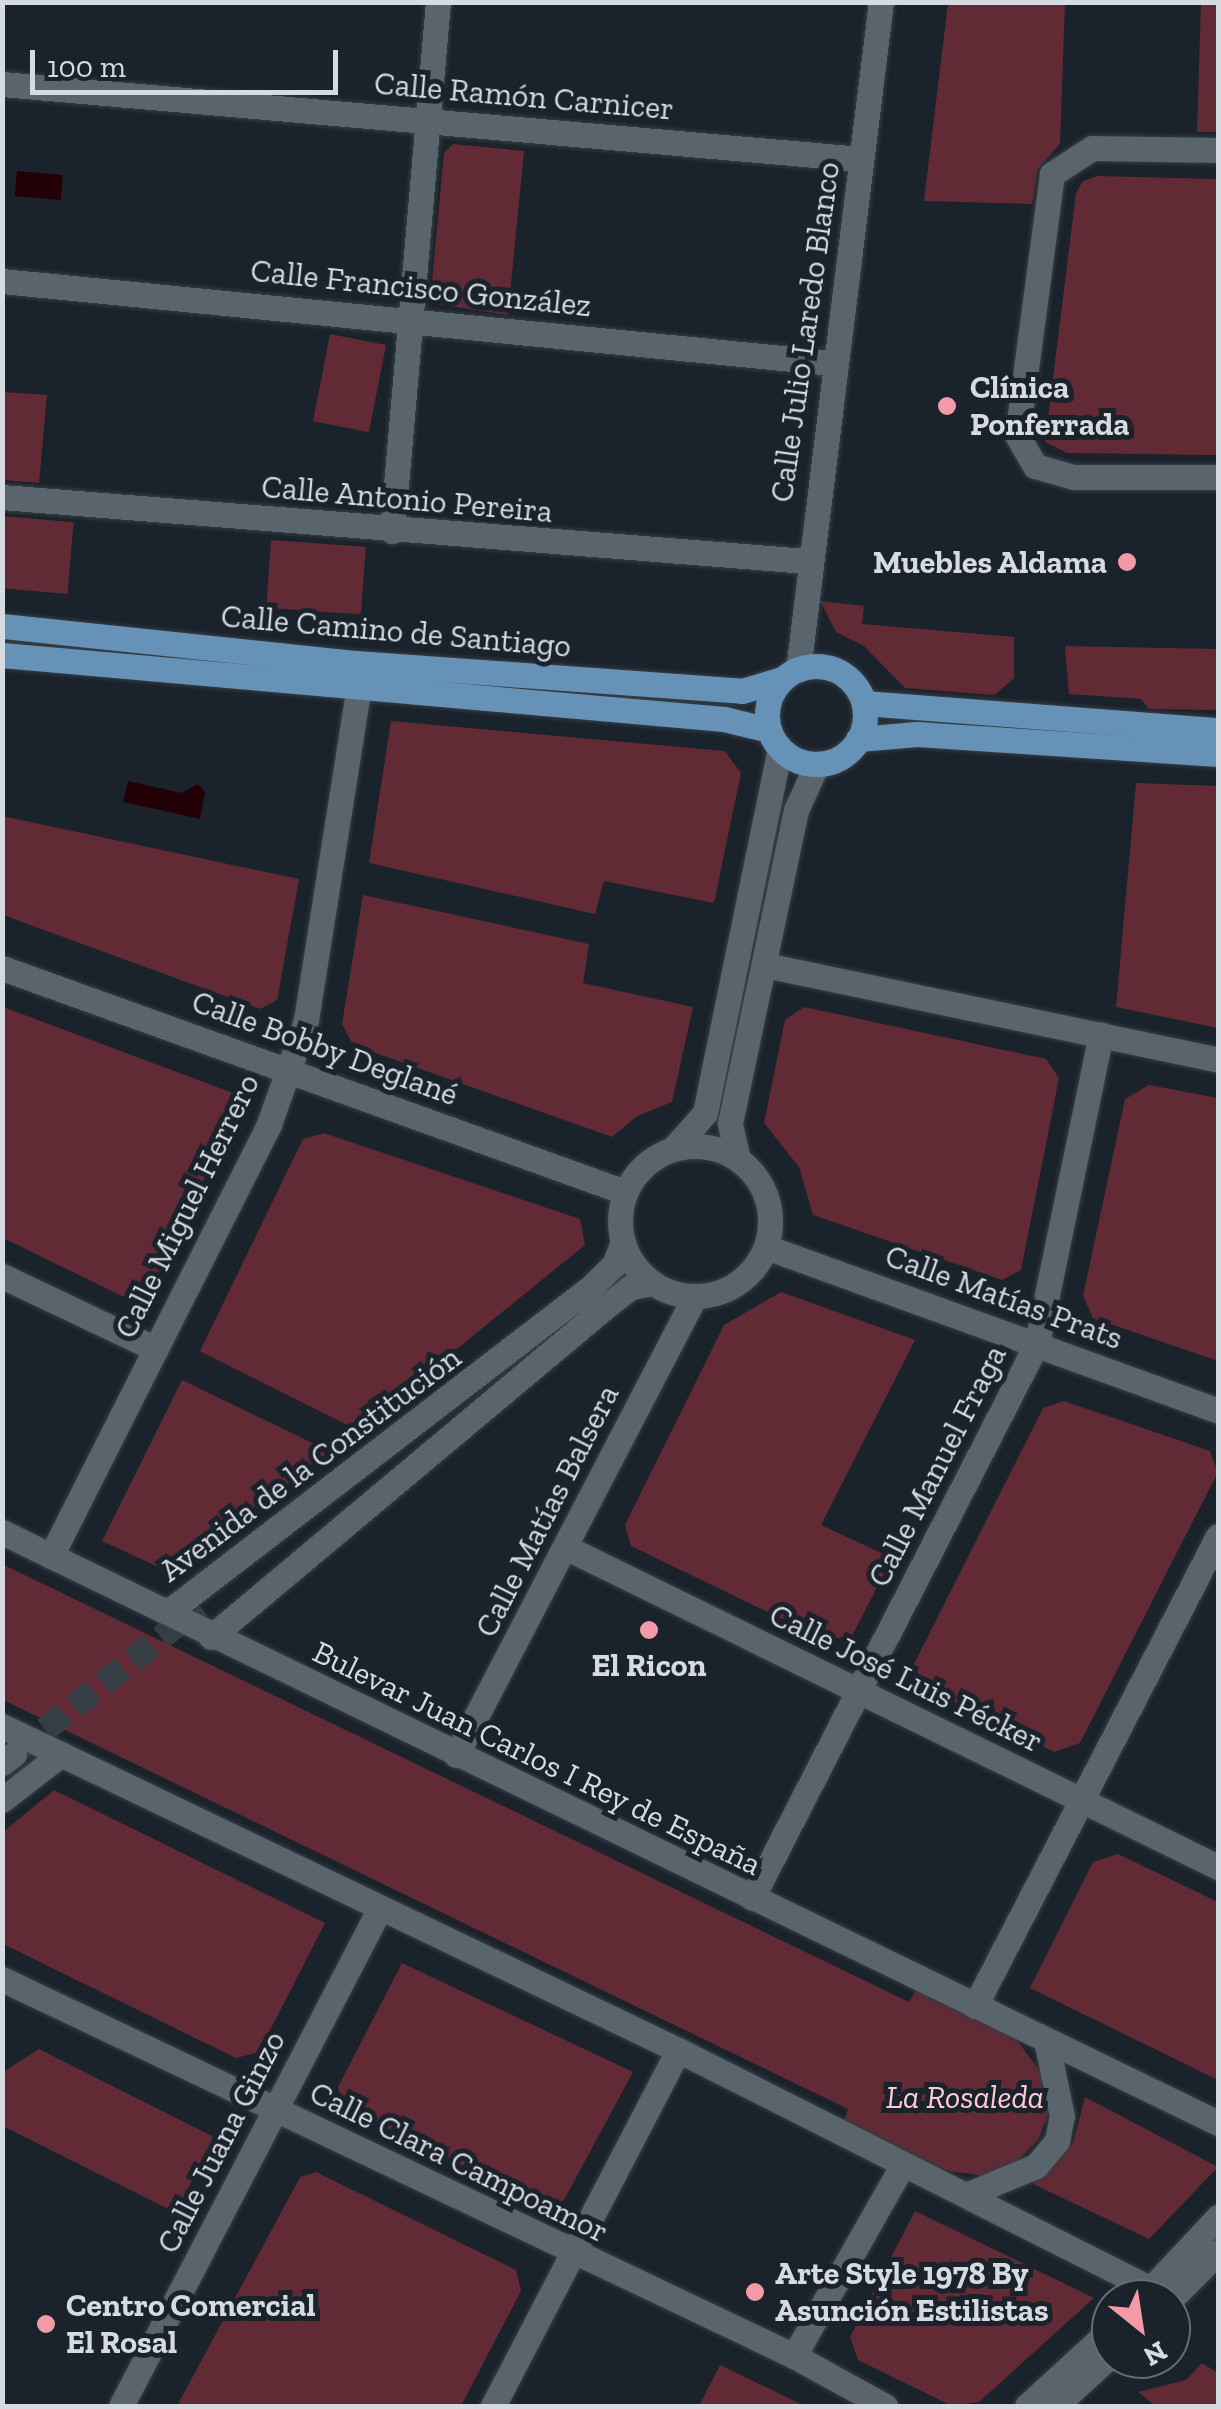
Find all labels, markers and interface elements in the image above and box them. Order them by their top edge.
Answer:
scale bar [35,30,342,92]
text: 100 m [47,49,126,85]
street label: Calle Ramón Carnicer [373,64,675,128]
street label: Calle Julio Laredo Blanco [762,159,848,505]
street label: Calle Francisco González [249,251,593,325]
place label: Clínica Ponferrada [970,369,1129,444]
marker: Clínica Ponferrada [934,393,960,419]
street label: Calle Antonio Pereira [259,467,555,531]
place label: Muebles Aldama [872,543,1107,581]
marker: Muebles Aldama [1116,551,1138,573]
street label: Calle Camino de Santiago [219,597,573,665]
street label: Calle Bobby Deglané [186,982,464,1114]
street label: Calle Miguel Herrero [106,1068,268,1344]
street label: Calle Matías Prats [880,1236,1128,1358]
street label: Avenida de la Constitución [152,1338,468,1590]
street label: Calle Manuel Fraga [860,1339,1014,1593]
street label: Calle Matías Balsera [467,1379,627,1643]
street label: Calle José Luis Pécker [763,1595,1049,1761]
marker: El Ricon [638,1619,660,1641]
street label: Bulevar Juan Carlos I Rey de España [306,1632,768,1884]
place label: El Ricon [592,1646,706,1684]
street label: Calle Juana Ginzo [148,2024,294,2260]
street label: Calle Clara Campoamor [304,2073,614,2251]
park label: La Rosaleda [886,2078,1044,2116]
place label: Arte Style 1978 By Asunción Estilistas [775,2255,1049,2330]
north arrow [1091,2279,1191,2379]
marker: Arte Style 1978 By Asunción Estilistas [744,2281,766,2303]
place label: Centro Comercial El Rosal [66,2287,316,2362]
marker: Centro Comercial El Rosal [35,2313,57,2335]
text: N [1138,2334,1173,2373]

